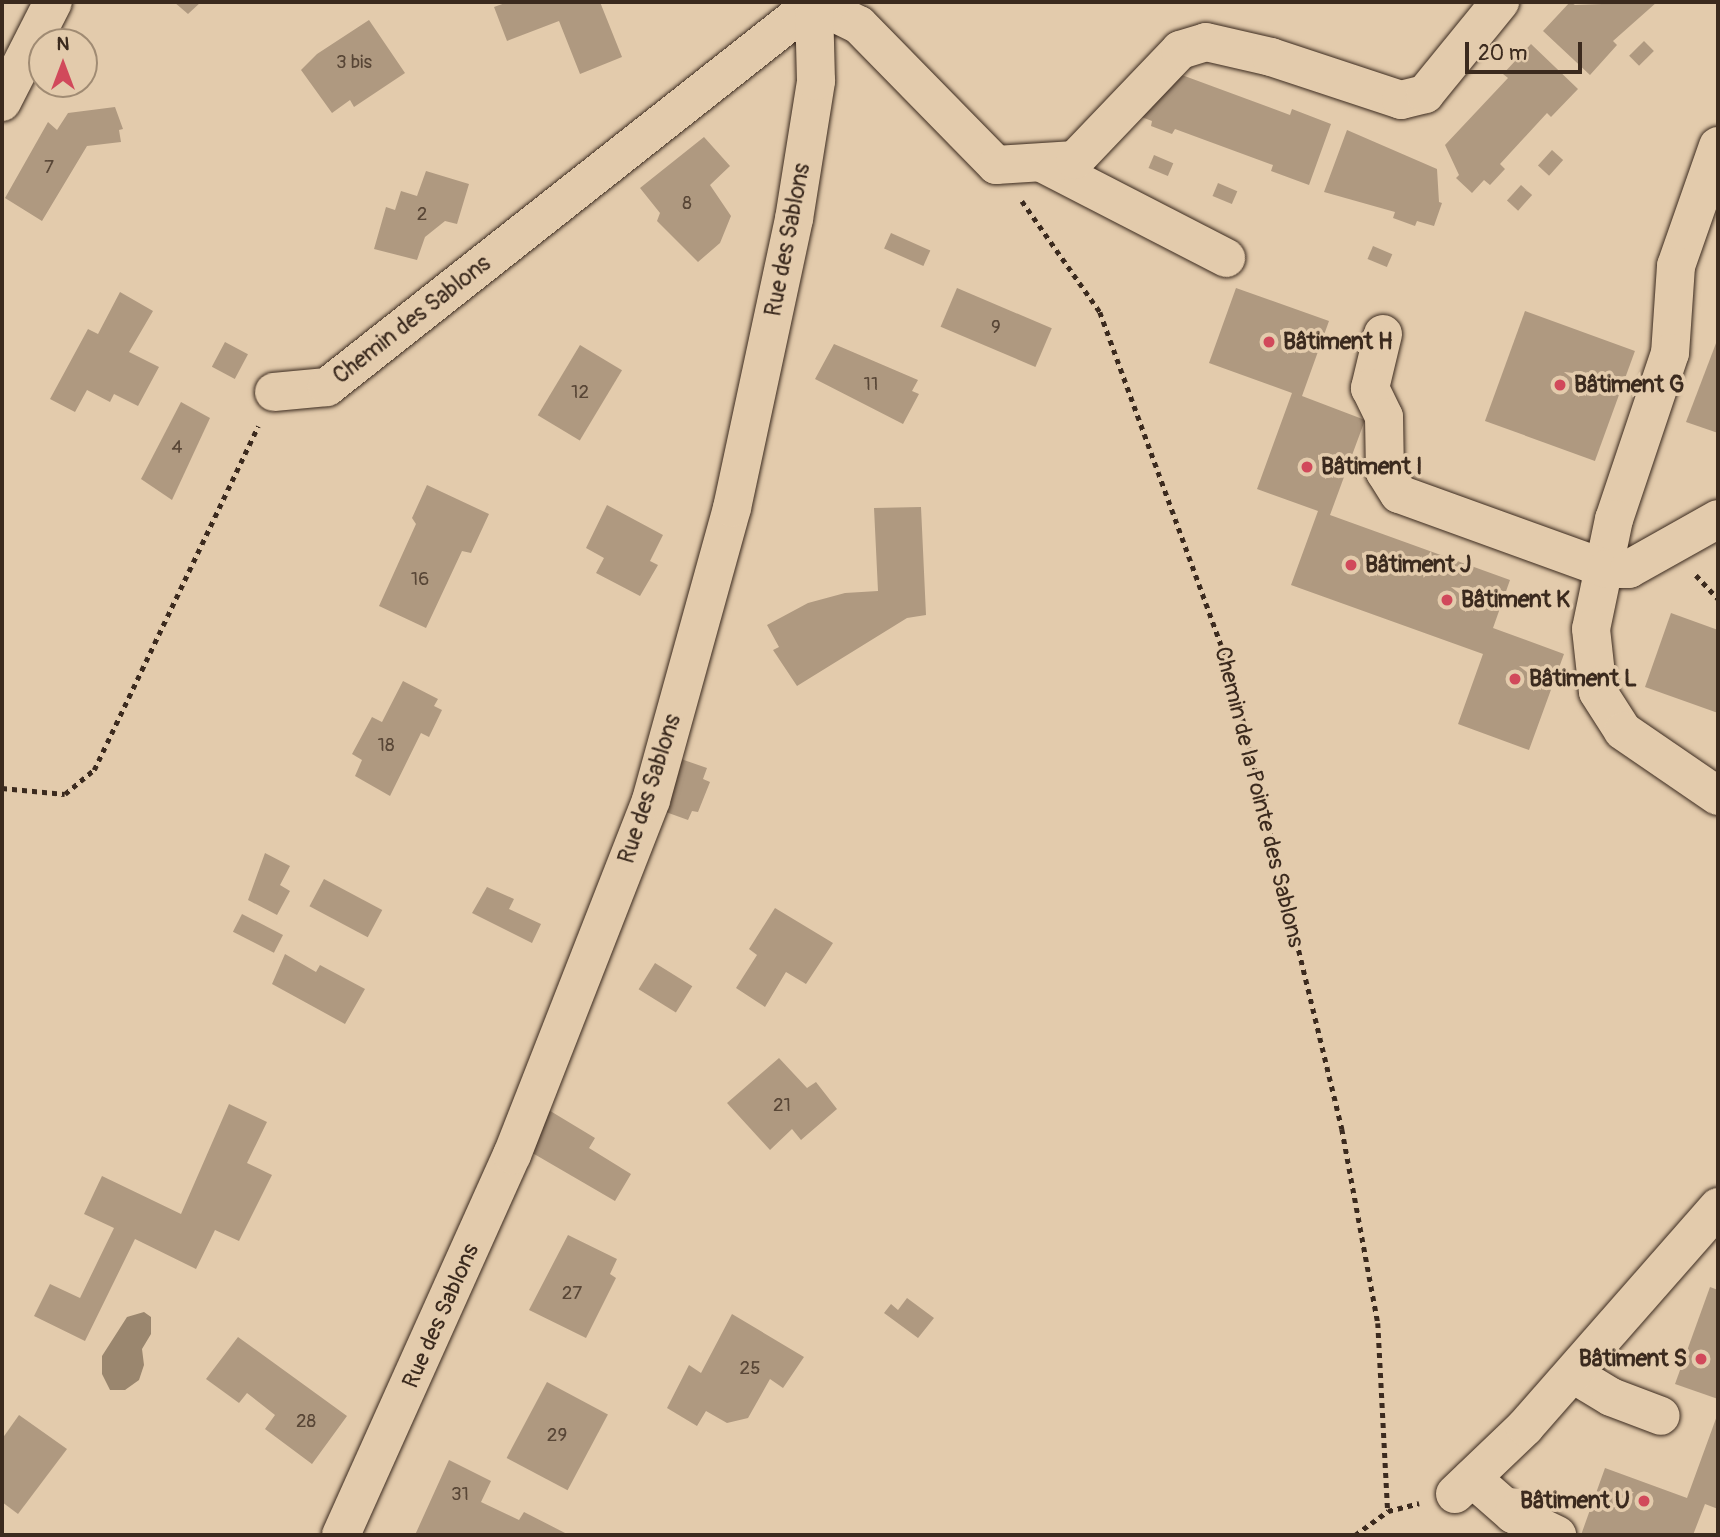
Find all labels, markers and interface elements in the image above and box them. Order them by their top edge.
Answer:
north arrow [28,28,98,98]
scale bar [1468,28,1585,72]
text: N [57,32,69,56]
text: 20 m [1478,40,1527,67]
house number: 3 bis [336,52,372,74]
house number: 7 [44,157,54,179]
street label: Rue des Sablons [760,161,816,319]
house number: 8 [682,193,692,215]
house number: 2 [417,204,427,226]
street label: Chemin des Sablons [328,250,496,390]
house number: 9 [991,317,1001,339]
place label: Bâtiment H [1283,328,1392,356]
marker: Bâtiment H [1261,334,1277,350]
place label: Bâtiment G [1574,371,1684,399]
house number: 11 [864,374,878,396]
marker: Bâtiment G [1552,377,1568,393]
house number: 12 [571,382,589,404]
house number: 4 [171,437,183,459]
place label: Bâtiment I [1321,453,1422,481]
marker: Bâtiment I [1299,459,1315,475]
place label: Bâtiment J [1365,551,1471,579]
marker: Bâtiment J [1343,557,1359,573]
house number: 16 [411,569,429,591]
place label: Bâtiment K [1461,586,1570,614]
marker: Bâtiment K [1439,592,1455,608]
street label: Chemin de la Pointe des Sablons [1208,644,1310,950]
place label: Bâtiment L [1529,665,1637,693]
marker: Bâtiment L [1507,671,1523,687]
street label: Rue des Sablons [613,711,687,867]
house number: 18 [377,735,395,757]
house number: 21 [773,1095,791,1117]
street label: Rue des Sablons [397,1240,485,1392]
house number: 27 [562,1283,582,1305]
place label: Bâtiment S [1579,1345,1687,1373]
marker: Bâtiment S [1693,1351,1709,1367]
house number: 25 [740,1358,760,1380]
house number: 28 [296,1411,316,1433]
house number: 29 [547,1425,567,1447]
house number: 31 [451,1484,469,1506]
place label: Bâtiment U [1520,1487,1630,1515]
marker: Bâtiment U [1636,1493,1652,1509]

